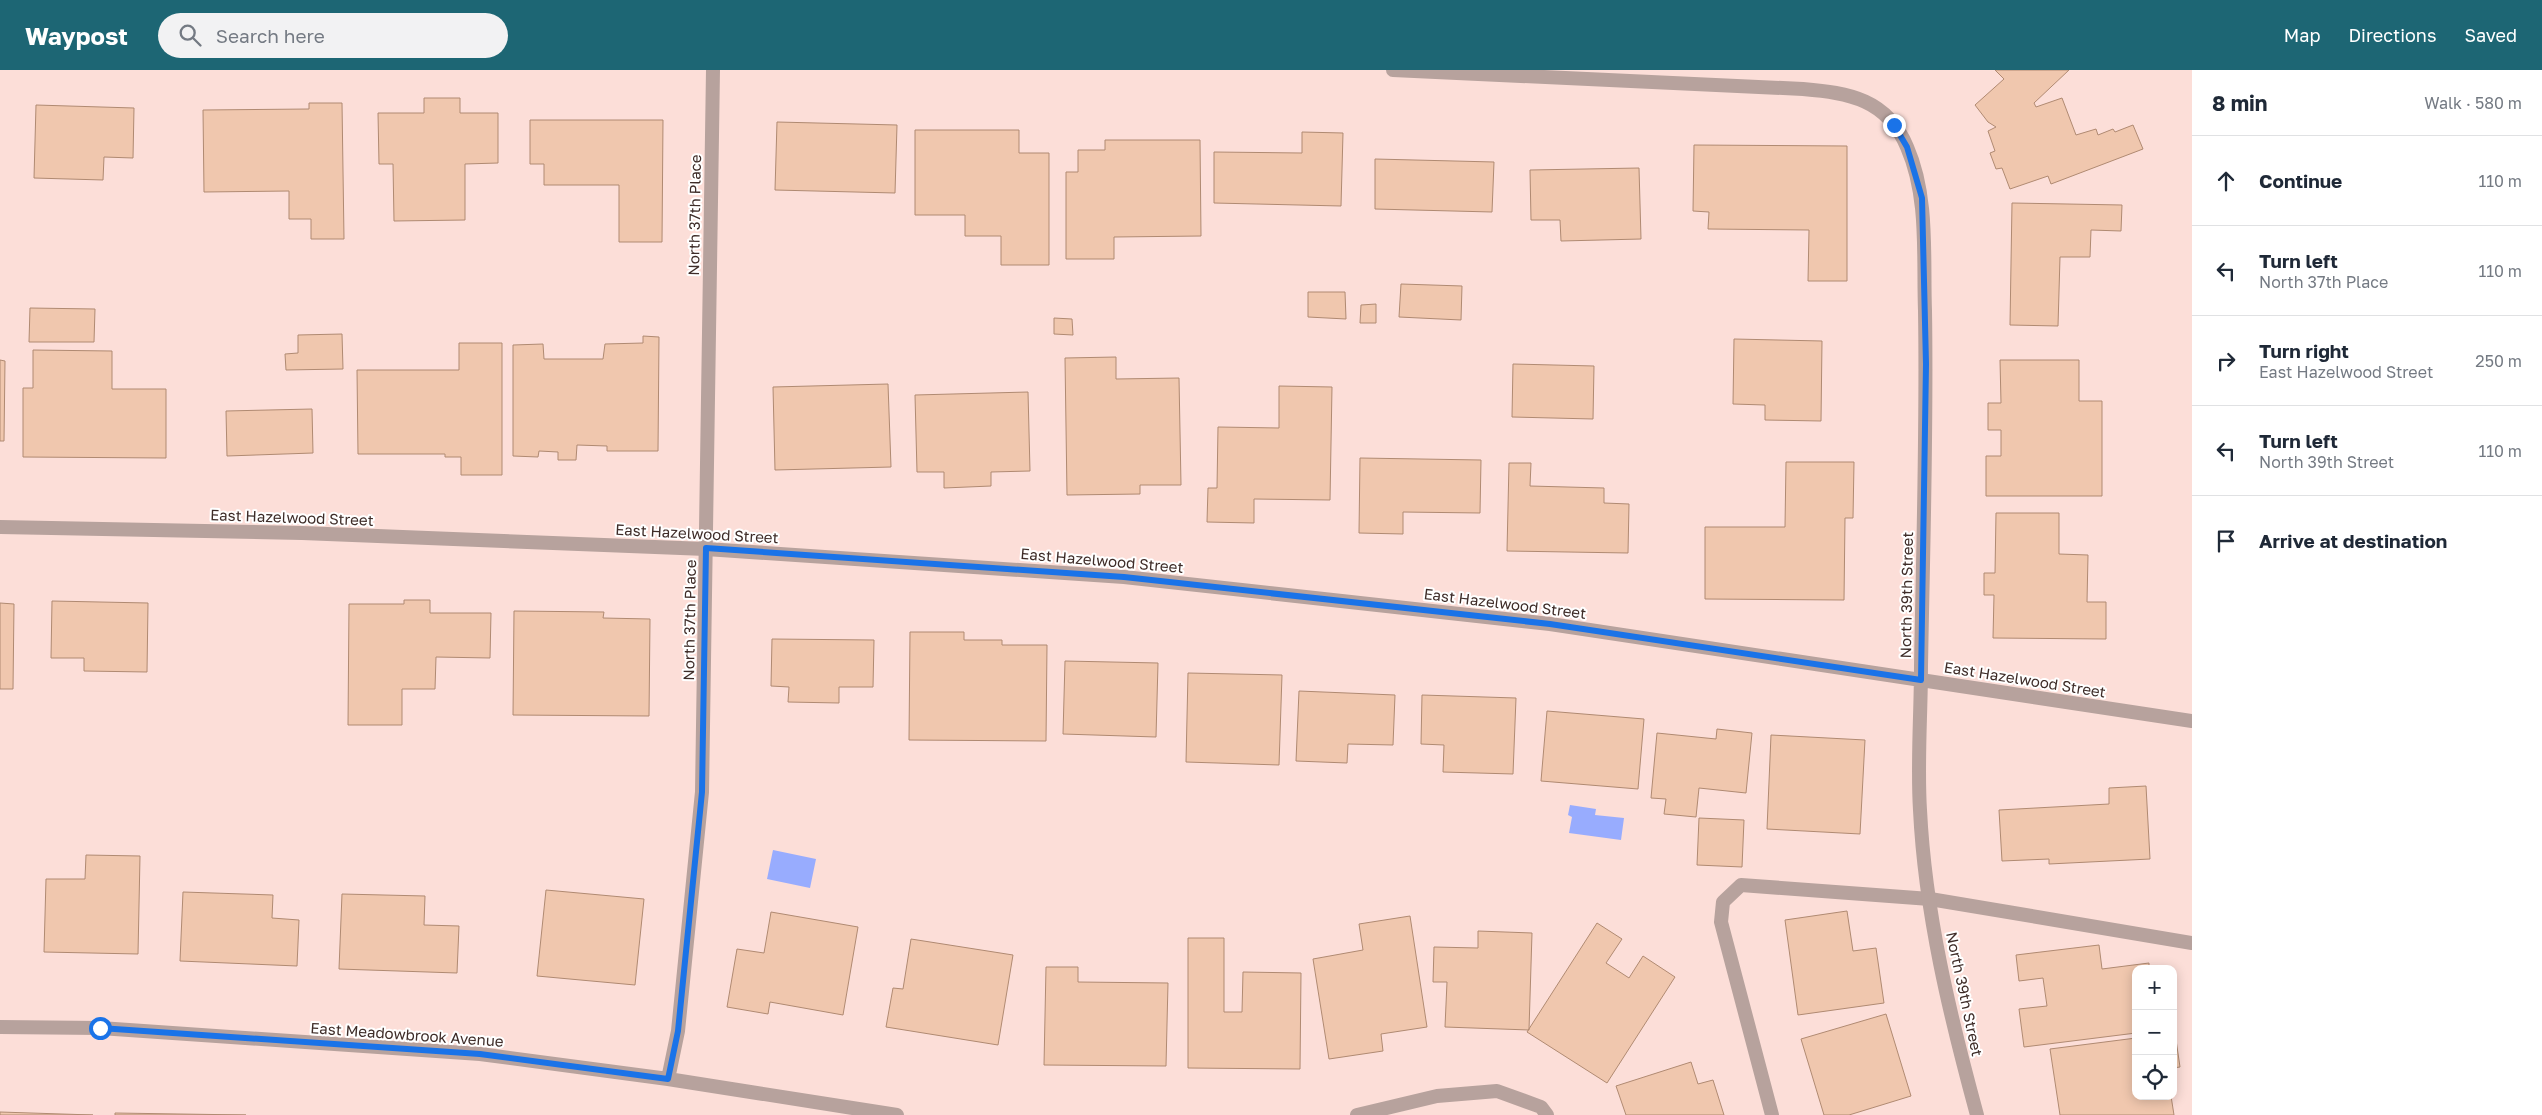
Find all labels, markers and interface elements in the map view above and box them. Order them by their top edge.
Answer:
search box [158,13,508,58]
text: Waypost [25,21,128,50]
icon: search [176,21,204,49]
text: Search here [216,24,325,47]
text: Map [2284,24,2320,46]
text: Directions [2348,24,2436,46]
text: Saved [2464,24,2517,46]
text: 8 min [2212,90,2268,116]
text: Walk · 580 m [2424,93,2522,113]
route end [1883,114,1906,137]
street label: North 37th Place [684,154,704,276]
icon: ahead [2212,167,2240,195]
text: Continue [2259,169,2342,192]
text: 110 m [2478,171,2522,191]
text: Turn left [2259,249,2338,272]
icon: left [2212,257,2240,285]
text: 110 m [2478,261,2522,281]
text: North 37th Place [2259,272,2388,292]
text: Turn right [2259,339,2349,362]
icon: right [2212,347,2240,375]
text: 250 m [2475,351,2522,371]
text: East Hazelwood Street [2259,362,2433,382]
text: Turn left [2259,429,2338,452]
icon: left [2212,437,2240,465]
text: 110 m [2478,441,2522,461]
text: North 39th Street [2259,452,2394,472]
street label: East Hazelwood Street [210,505,374,529]
street label: East Hazelwood Street [615,520,779,546]
icon: arrive [2212,527,2240,555]
text: Arrive at destination [2259,529,2447,552]
street label: North 39th Street [1896,531,1916,659]
street label: East Hazelwood Street [1020,544,1184,576]
street label: North 37th Place [679,559,699,681]
street label: East Hazelwood Street [1423,584,1587,622]
street label: East Hazelwood Street [1943,657,2107,701]
street label: North 39th Street [1943,930,1987,1058]
map controls [2132,965,2177,1100]
button: + [2132,965,2177,1010]
button: − [2132,1010,2177,1055]
route start [89,1017,112,1040]
street label: East Meadowbrook Avenue [310,1018,504,1050]
button: locate [2132,1055,2177,1100]

